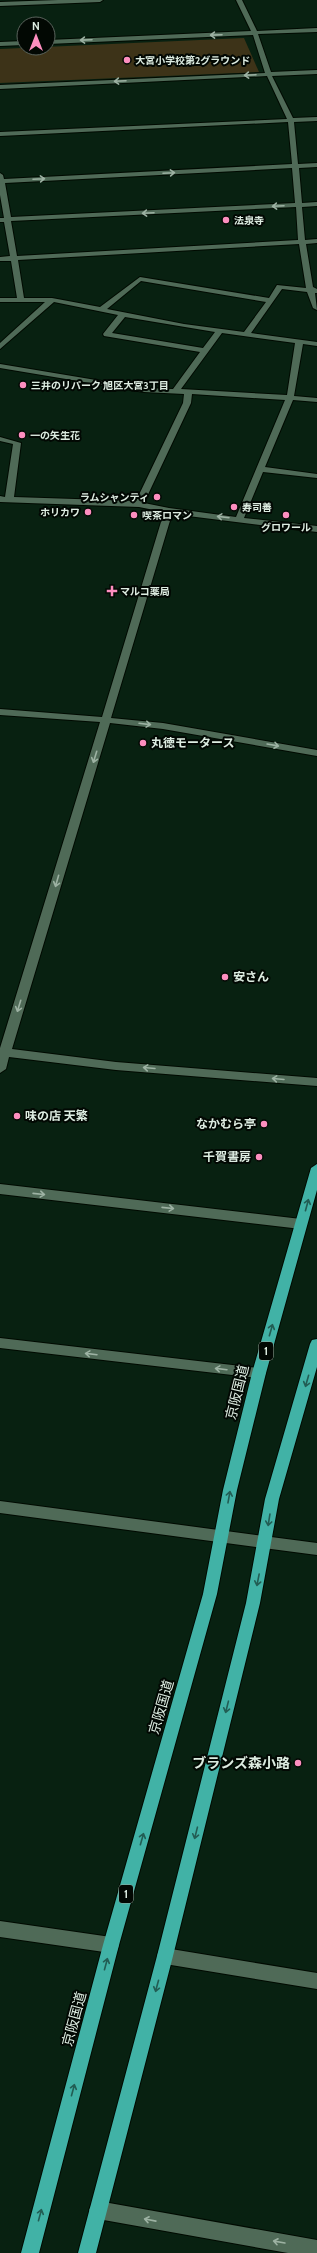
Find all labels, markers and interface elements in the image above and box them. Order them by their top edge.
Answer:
north arrow [16,16,56,56]
text: N [32,19,40,33]
one-way arrow [210,31,223,38]
one-way arrow [80,37,93,44]
place label: 大宮小学校第2グラウンド [135,54,250,67]
marker: 大宮小学校第2グラウンド [122,55,132,65]
one-way arrow [244,72,257,79]
one-way arrow [114,78,127,85]
one-way arrow [162,169,175,177]
one-way arrow [32,176,45,183]
one-way arrow [272,202,285,209]
one-way arrow [142,209,155,216]
place label: 法泉寺 [234,214,264,227]
marker: 法泉寺 [221,215,231,225]
place label: 三井のリパーク 旭区大宮3丁目 [31,379,169,392]
marker: 三井のリパーク 旭区大宮3丁目 [18,380,28,390]
place label: 一の矢生花 [30,429,80,442]
marker: 一の矢生花 [17,430,27,440]
place label: ラムシャンティ [80,491,149,504]
marker: ラムシャンティ [152,492,162,502]
place label: 寿司善 [242,501,272,514]
marker: 寿司善 [229,502,239,512]
place label: ホリカワ [40,506,80,519]
marker: ホリカワ [83,507,93,517]
place label: 喫茶ロマン [142,509,192,522]
marker: 喫茶ロマン [129,510,139,520]
marker: グロワール [281,510,291,520]
one-way arrow [217,513,230,521]
place label: グロワール [261,521,311,534]
place label: マルコ薬局 [120,585,170,598]
marker: マルコ薬局 [107,586,117,596]
one-way arrow [138,720,151,728]
place label: 丸徳モータース [151,735,234,750]
marker: 丸徳モータース [138,738,148,748]
one-way arrow [266,741,279,749]
one-way arrow [91,750,98,763]
one-way arrow [53,875,60,888]
place label: 安さん [233,969,269,984]
marker: 安さん [220,972,230,982]
one-way arrow [15,999,22,1012]
one-way arrow [143,1065,156,1072]
one-way arrow [272,1075,285,1083]
place label: 味の店 天繁 [25,1108,88,1123]
marker: 味の店 天繁 [12,1111,22,1121]
place label: なかむら亭 [196,1116,256,1131]
marker: なかむら亭 [259,1119,269,1129]
place label: 千賀書房 [203,1149,251,1164]
marker: 千賀書房 [254,1152,264,1162]
one-way arrow [32,1190,45,1198]
one-way arrow [303,1199,311,1212]
one-way arrow [161,1205,174,1212]
one-way arrow [268,1324,276,1337]
road number: 1 [259,1342,273,1360]
one-way arrow [85,1350,98,1357]
street label: 京阪国道 [221,1363,253,1421]
one-way arrow [215,1365,228,1373]
one-way arrow [303,1375,310,1388]
one-way arrow [225,1491,233,1504]
one-way arrow [265,1513,273,1526]
one-way arrow [253,1574,261,1587]
street label: 京阪国道 [145,1678,177,1736]
one-way arrow [223,1700,231,1713]
place label: ブランズ森小路 [192,1754,290,1772]
marker: ブランズ森小路 [293,1758,303,1768]
one-way arrow [192,1826,199,1839]
one-way arrow [138,1833,146,1846]
road number: 1 [119,1885,133,1903]
one-way arrow [103,1958,111,1971]
one-way arrow [153,1979,160,1992]
street label: 京阪国道 [58,1990,90,2048]
one-way arrow [70,2083,77,2096]
one-way arrow [36,2209,44,2222]
one-way arrow [144,2215,157,2223]
one-way arrow [272,2238,285,2246]

